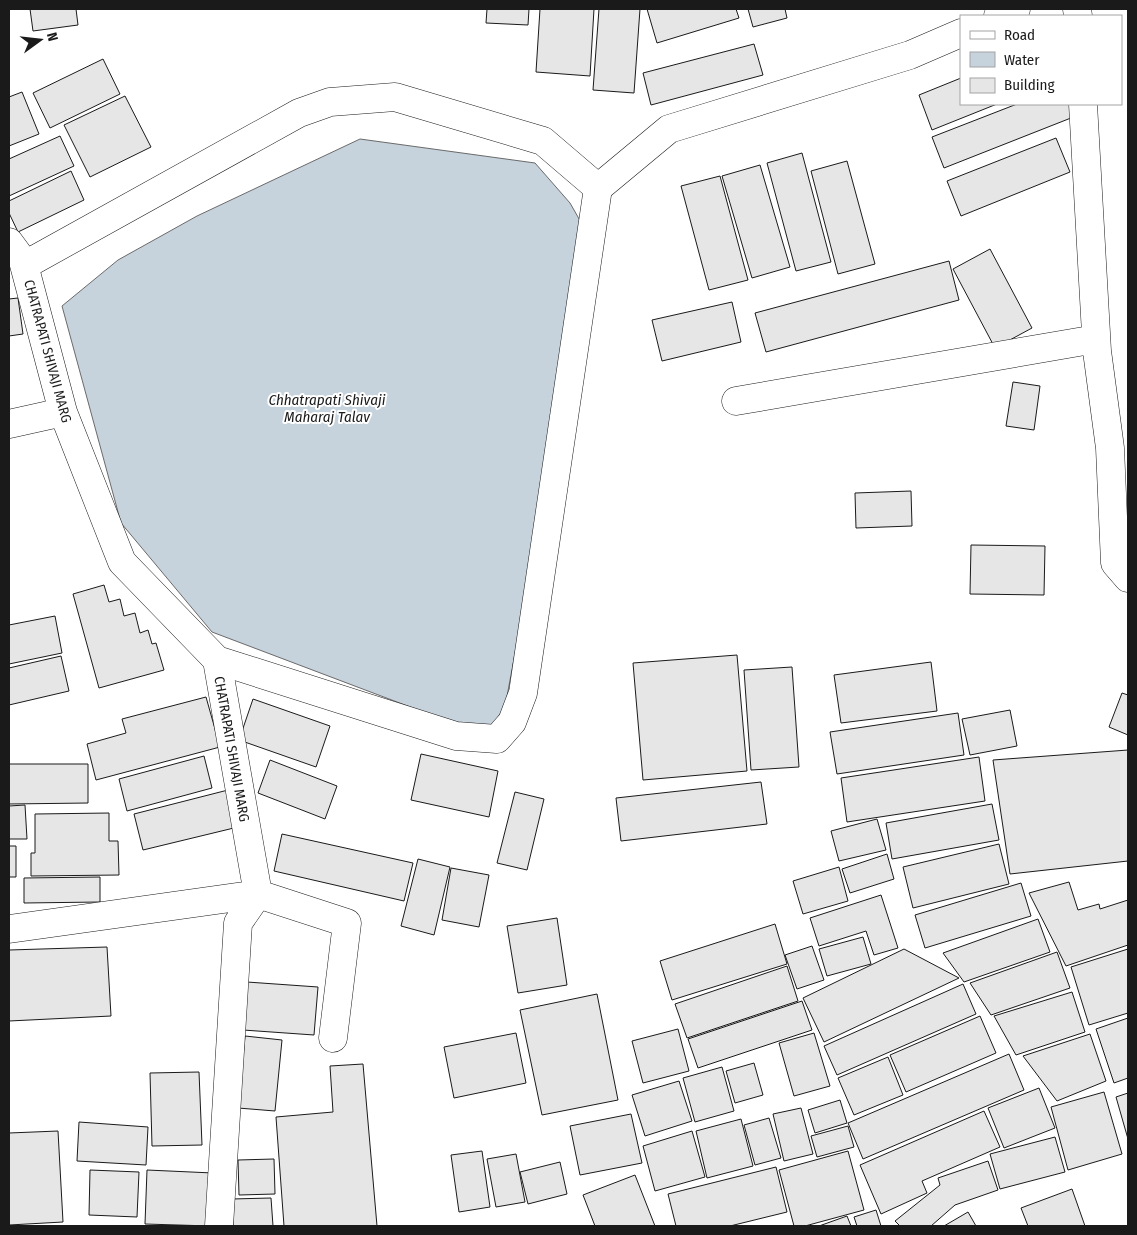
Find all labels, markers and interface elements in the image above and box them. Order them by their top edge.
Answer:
north arrow [15,15,65,65]
legend [960,15,1122,105]
text: Road [1004,26,1035,44]
text: N [43,31,61,43]
text: Water [1004,51,1040,69]
text: Building [1004,76,1055,94]
street label: CHATRAPATI SHIVAJI MARG [20,278,75,424]
water label: Chhatrapati Shivaji Maharaj Talav [268,391,386,426]
street label: CHATRAPATI SHIVAJI MARG [210,675,253,823]

